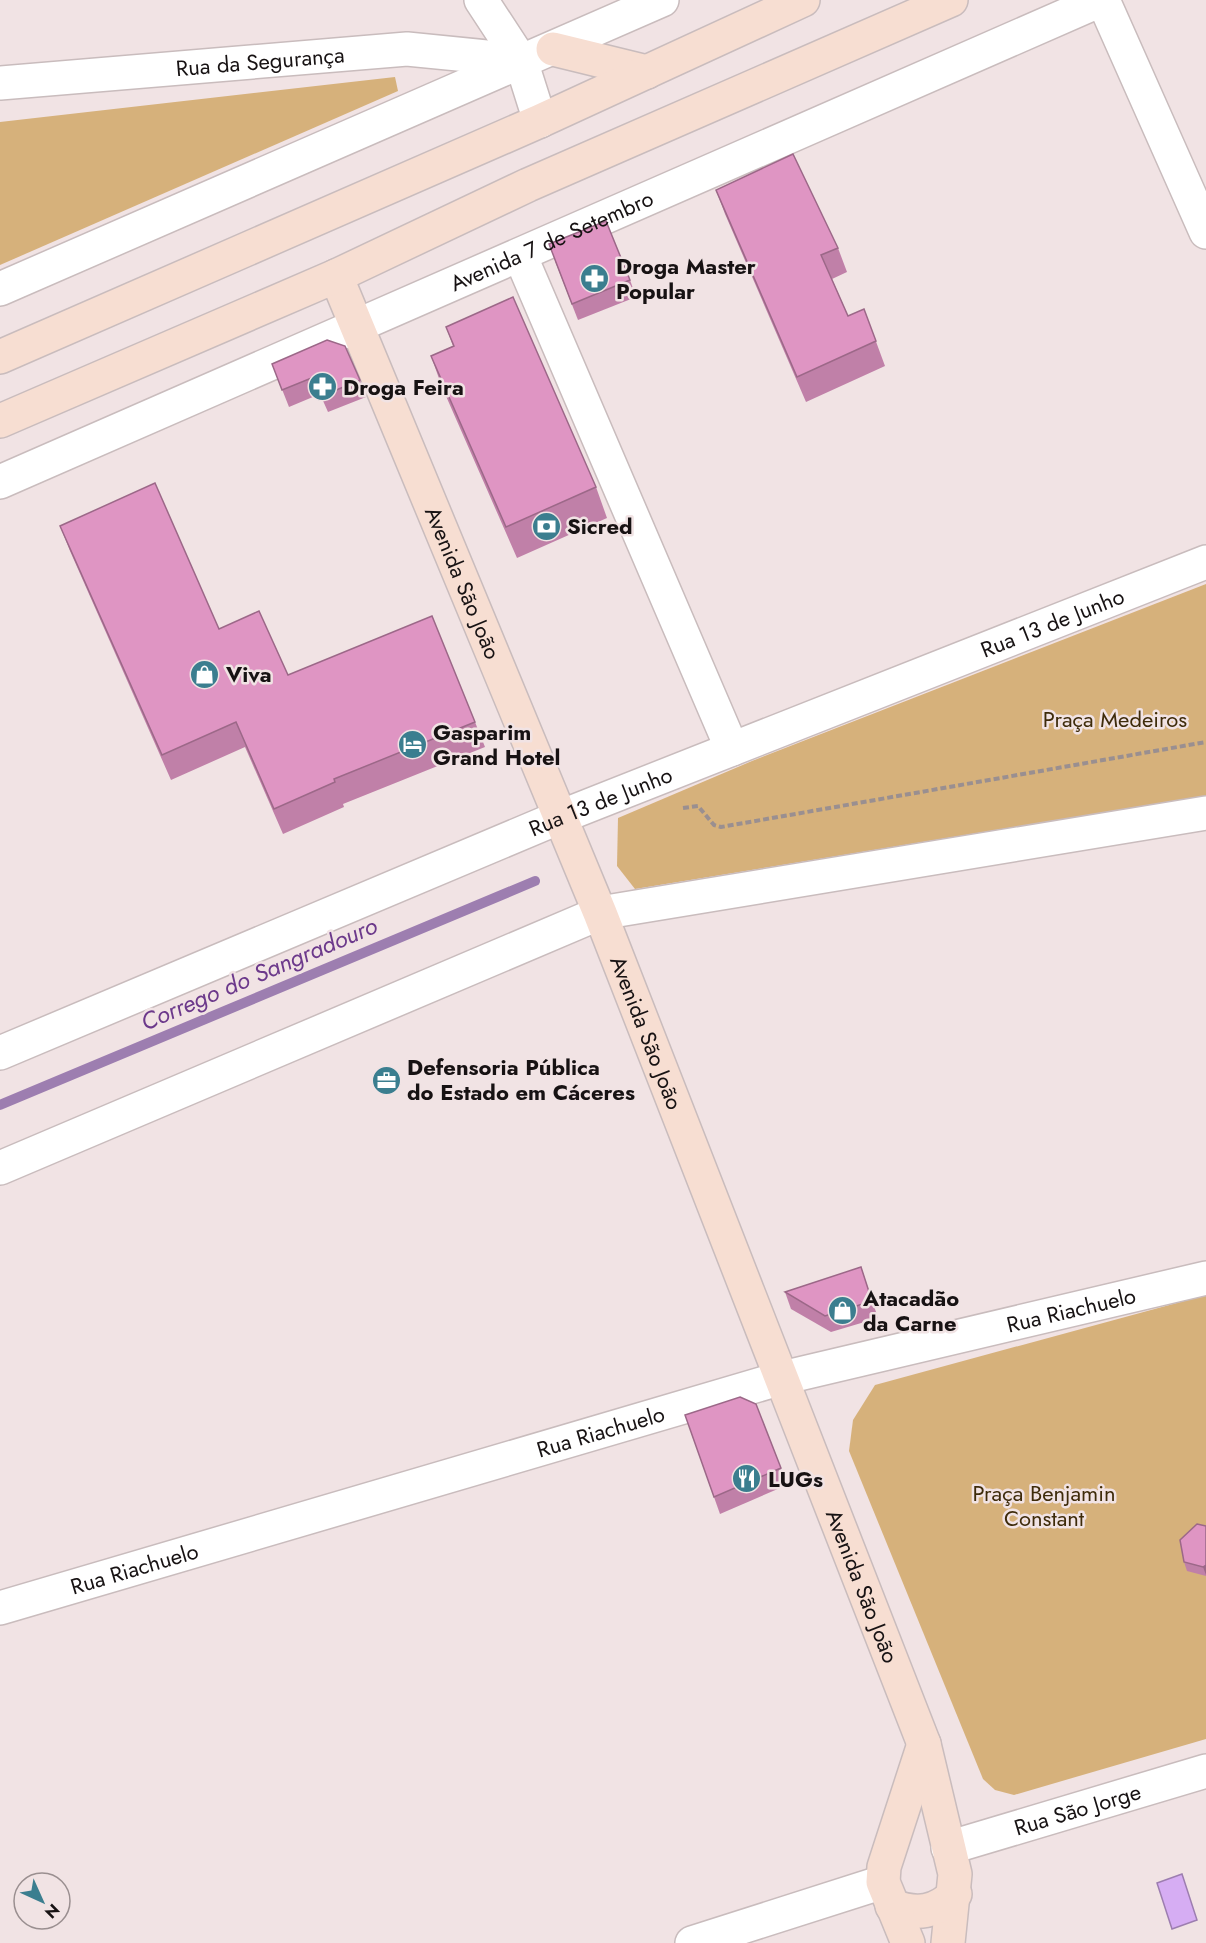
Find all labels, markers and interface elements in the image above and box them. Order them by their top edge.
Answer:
street label: Rua da Segurança [174,38,346,84]
street label: Avenida 7 de Setembro [445,182,658,299]
place label: Droga Master Popular [616,250,756,307]
pharmacy icon: Droga Master Popular [579,263,611,295]
pharmacy icon: Droga Feira [306,371,338,403]
place label: Droga Feira [343,371,464,403]
street label: Avenida São João [417,502,509,664]
bank icon: Sicred [530,510,562,542]
place label: Sicred [567,510,633,542]
street label: Rua 13 de Junho [976,580,1129,665]
shop icon: Viva [189,658,221,690]
place label: Viva [225,658,272,690]
park label: Praça Medeiros [1043,703,1187,735]
place label: Gasparim Grand Hotel [433,716,560,773]
hotel icon: Gasparim Grand Hotel [396,729,428,761]
street label: Rua 13 de Junho [524,758,677,844]
water label: Corrego do Sangradouro [135,908,383,1039]
street label: Avenida São João [602,951,691,1114]
place label: Defensoria Pública do Estado em Cáceres [407,1051,635,1108]
office icon: Defensoria Pública do Estado em Cáceres [370,1064,402,1096]
street label: Rua Riachuelo [1003,1279,1139,1341]
place label: Atacadão da Carne [862,1282,959,1339]
shop icon: Atacadão da Carne [826,1295,858,1327]
street label: Rua Riachuelo [533,1397,668,1465]
restaurant icon: LUGs [731,1463,763,1495]
place label: LUGs [768,1463,823,1495]
park label: Praça Benjamin Constant [972,1477,1116,1534]
street label: Avenida São João [818,1505,907,1668]
street label: Rua Riachuelo [67,1535,202,1602]
street label: Rua São Jorge [1010,1775,1145,1843]
north arrow [12,1871,72,1931]
text: N [40,1899,65,1924]

